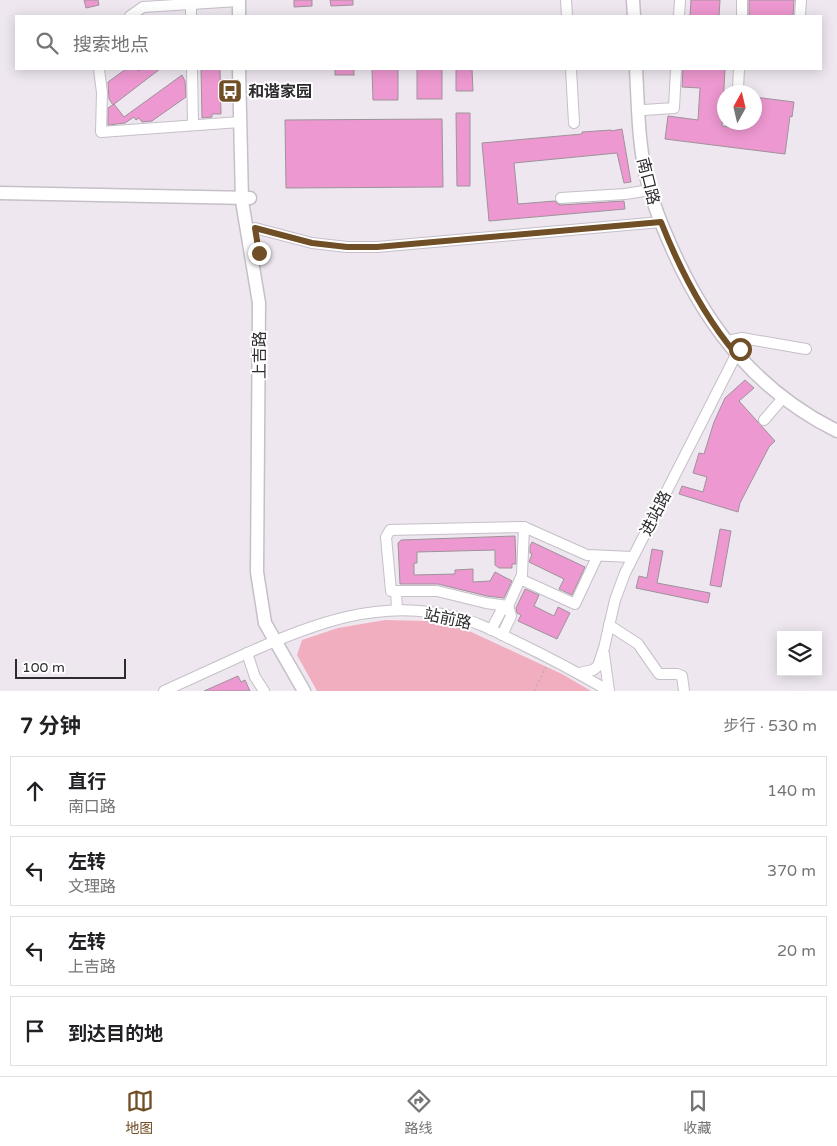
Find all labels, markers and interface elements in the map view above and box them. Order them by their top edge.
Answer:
search box [15,15,822,70]
icon: search [33,29,61,57]
text: 搜索地点 [73,34,149,56]
bus stop icon: 和谐家园 [217,78,243,104]
place label: 和谐家园 [248,82,312,102]
north arrow [717,85,762,130]
street label: 南口路 [633,156,664,207]
route end [248,242,271,265]
street label: 上吉路 [250,331,270,379]
route start [729,338,752,361]
street label: 进站路 [636,488,676,539]
street label: 站前路 [422,604,473,634]
map controls [777,631,822,676]
button: layers [777,631,822,676]
scale bar [15,656,126,679]
text: 100 m [22,659,65,676]
text: 7 分钟 [20,714,81,739]
text: 步行 · 530 m [724,716,817,736]
text: 直行 [68,771,106,793]
icon: ahead [21,777,49,805]
text: 140 m [767,781,816,801]
text: 南口路 [68,797,116,817]
text: 左转 [68,851,106,873]
icon: left [21,857,49,885]
text: 370 m [767,861,816,881]
text: 文理路 [68,877,116,897]
text: 左转 [68,931,106,953]
icon: left [21,937,49,965]
text: 20 m [777,941,816,961]
text: 上吉路 [68,957,116,977]
icon: arrive [21,1017,49,1045]
text: 到达目的地 [68,1023,163,1045]
tab: 地图 [126,1087,154,1137]
tab: 路线 [405,1087,433,1137]
tab: 收藏 [684,1087,712,1137]

